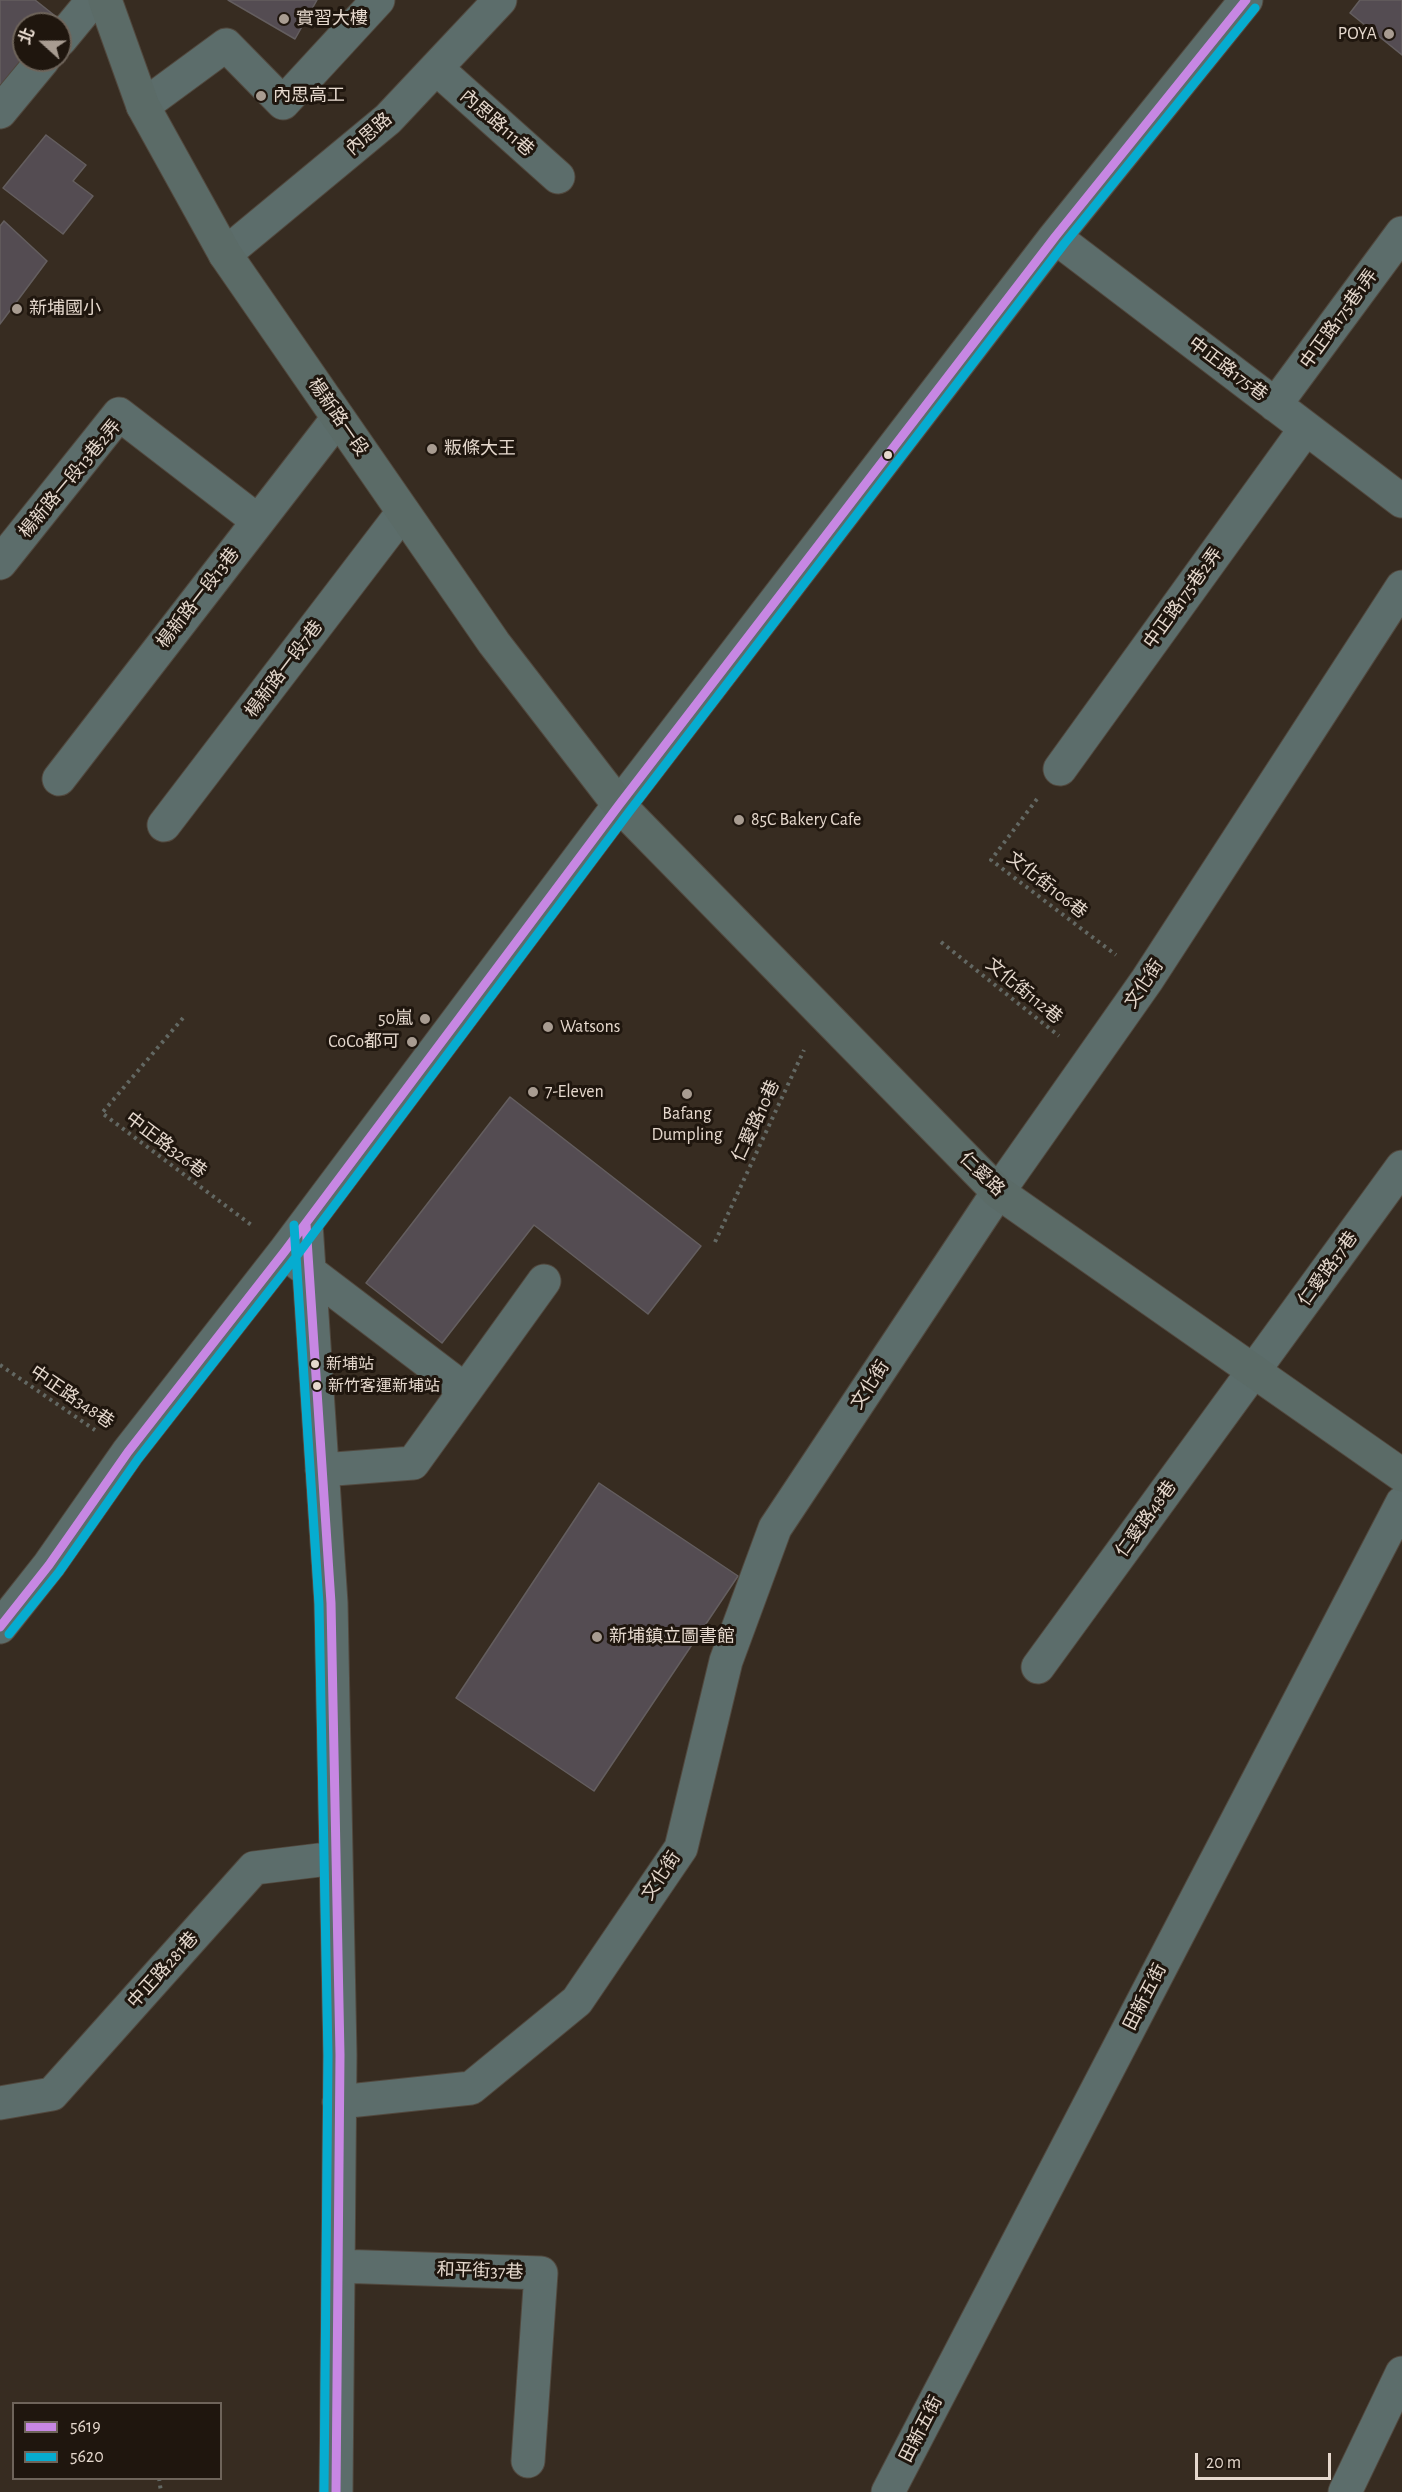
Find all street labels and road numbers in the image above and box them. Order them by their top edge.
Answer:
street label: 內思路111巷 [456,85,538,161]
street label: 內思路 [342,108,396,160]
street label: 中正路175巷1弄 [1296,265,1382,373]
street label: 中正路175巷 [1184,332,1272,406]
street label: 楊新路一段 [303,374,373,460]
street label: 楊新路一段13巷2弄 [14,415,126,543]
street label: 楊新路一段13巷 [152,543,244,653]
street label: 中正路175巷2弄 [1139,543,1227,653]
street label: 楊新路一段7巷 [241,616,327,722]
street label: 文化街106巷 [1002,847,1092,923]
street label: 文化街112巷 [981,953,1067,1029]
street label: 文化街 [1120,956,1168,1012]
street label: 仁愛路10巷 [728,1077,784,1165]
street label: 中正路326巷 [121,1107,211,1183]
street label: 仁愛路 [955,1147,1009,1201]
street label: 仁愛路37巷 [1294,1227,1362,1311]
street label: 文化街 [846,1356,894,1414]
street label: 中正路348巷 [26,1361,118,1433]
street label: 仁愛路48巷 [1111,1477,1181,1561]
street label: 文化街 [637,1848,685,1904]
street label: 中正路281巷 [123,1928,203,2012]
street label: 田新五街 [1119,1960,1171,2034]
street label: 和平街37巷 [436,2259,524,2283]
street label: 田新五街 [895,2392,947,2466]

